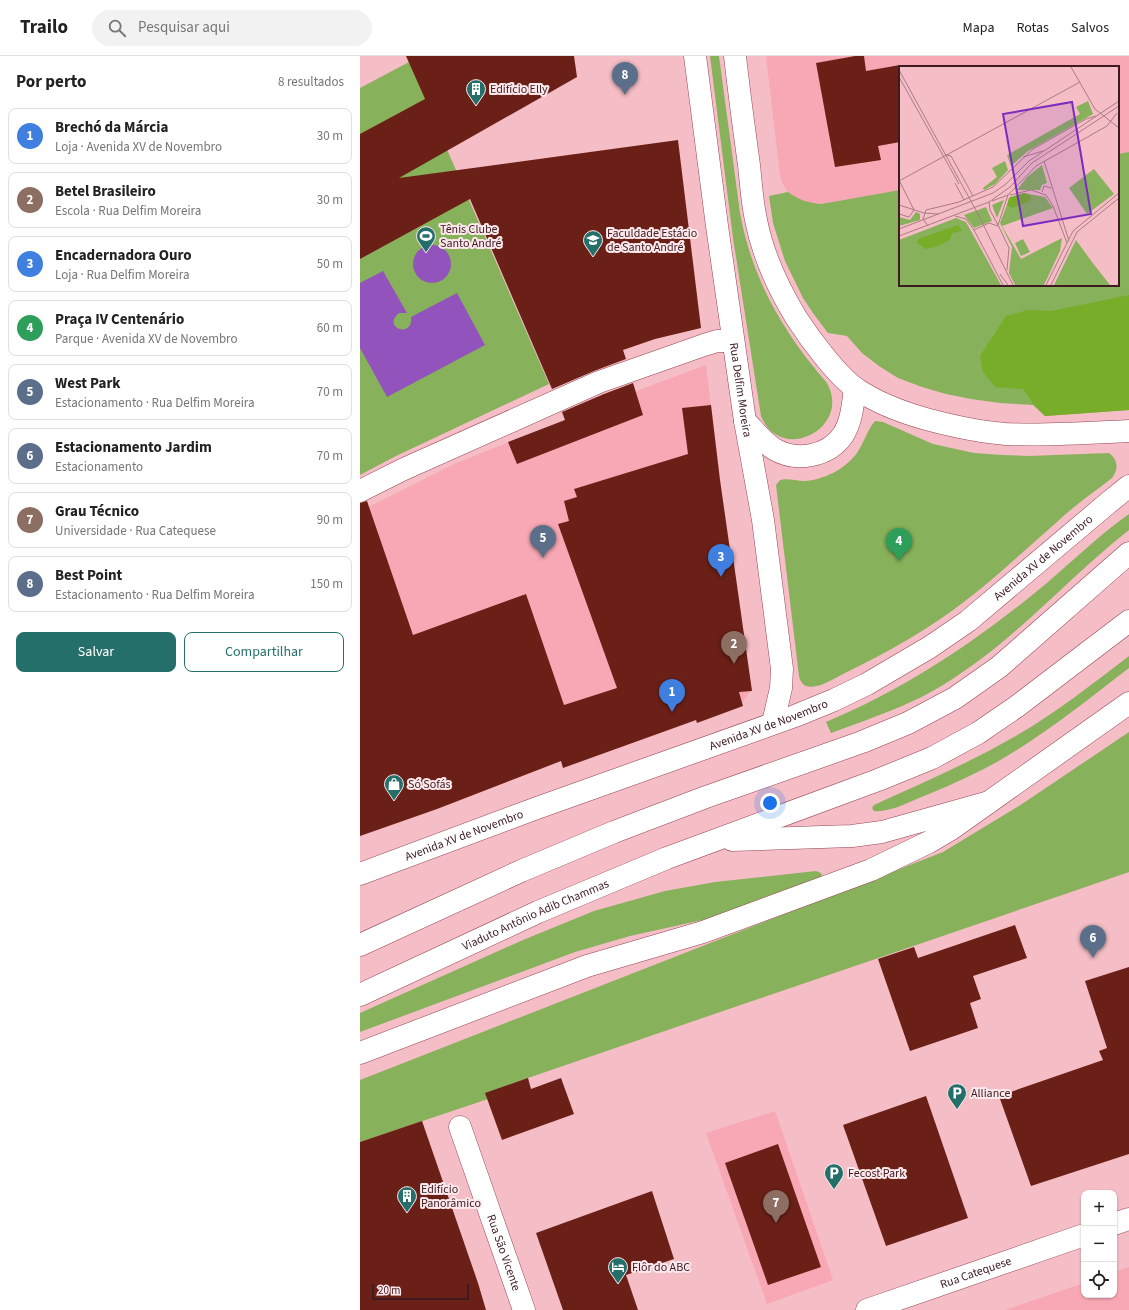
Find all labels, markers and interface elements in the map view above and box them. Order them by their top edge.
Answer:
search box [92,10,372,46]
text: Trailo [20,14,68,41]
icon: search [106,17,128,39]
text: Pesquisar aqui [138,17,230,38]
text: Mapa [963,18,994,38]
text: Rotas [1016,18,1049,38]
text: Salvos [1071,18,1109,38]
pin: 8 [612,62,638,95]
inset map [899,66,1119,286]
text: Por perto [16,70,86,94]
text: 8 resultados [278,73,344,91]
building icon: Edifício Elly [465,78,487,106]
place label: Edifício Elly [490,81,548,98]
text: Brechó da Márcia [55,117,168,138]
text: 1 [27,127,33,145]
text: 30 m [317,127,343,145]
text: Loja · Avenida XV de Novembro [55,138,222,156]
text: Betel Brasileiro [55,181,156,202]
text: 2 [27,191,33,209]
text: 30 m [317,191,343,209]
text: Escola · Rua Delfim Moreira [55,202,201,220]
place label: Tênis Clube Santo André [440,221,502,252]
sports icon: Tênis Clube Santo André [415,225,437,253]
place label: Faculdade Estácio de Santo André [607,225,697,256]
school or university icon: Faculdade Estácio de Santo André [582,229,604,257]
text: Encadernadora Ouro [55,245,192,266]
text: 3 [27,255,33,273]
text: 50 m [317,255,343,273]
text: Loja · Rua Delfim Moreira [55,266,189,284]
text: Praça IV Centenário [55,309,184,330]
text: 4 [27,319,33,337]
text: 60 m [317,319,343,337]
text: Parque · Avenida XV de Novembro [55,330,238,348]
street label: Rua Delfim Moreira [725,342,756,439]
text: West Park [55,373,121,394]
text: 5 [27,383,33,401]
text: 70 m [317,383,343,401]
text: Estacionamento · Rua Delfim Moreira [55,394,255,412]
text: Estacionamento Jardim [55,437,212,458]
text: 6 [27,447,33,465]
text: 70 m [317,447,343,465]
text: Estacionamento [55,458,143,476]
text: Grau Técnico [55,501,139,522]
text: 7 [27,511,33,529]
text: 90 m [317,511,343,529]
street label: Avenida XV de Novembro [990,511,1097,605]
text: Universidade · Rua Catequese [55,522,216,540]
pin: 5 [530,525,556,558]
pin: 4 [886,528,912,561]
pin: 3 [708,544,734,577]
text: Best Point [55,565,122,586]
text: 8 [27,575,33,593]
text: 150 m [310,575,343,593]
text: Estacionamento · Rua Delfim Moreira [55,586,255,604]
pin: 2 [721,631,747,664]
button: Salvar [16,632,176,672]
button: Compartilhar [184,632,344,672]
pin: 1 [659,679,685,712]
street label: Avenida XV de Novembro [707,695,831,755]
shop icon: Só Sofás [383,773,405,801]
place label: Só Sofás [408,776,451,793]
your location [760,793,780,813]
street label: Avenida XV de Novembro [403,806,526,866]
street label: Viaduto Antônio Adib Chammas [460,875,612,955]
pin: 6 [1080,925,1106,958]
parking icon: Alliance [946,1082,968,1110]
place label: Alliance [971,1085,1010,1102]
parking icon: Fecost Park [823,1162,845,1190]
place label: Fecost Park [848,1165,905,1182]
place label: Edifício Panorâmico [421,1181,481,1212]
building icon: Edifício Panorâmico [396,1185,418,1213]
pin: 7 [763,1190,789,1223]
map controls [1081,1190,1117,1298]
button: + [1081,1190,1117,1226]
street label: Rua São Vicente [482,1212,525,1293]
button: − [1081,1226,1117,1262]
street label: Rua Catequese [938,1253,1014,1293]
hotel icon: Flôr do ABC [607,1256,629,1284]
place label: Flôr do ABC [632,1259,690,1276]
button: locate [1081,1262,1117,1298]
scale bar [372,1282,469,1301]
text: 20 m [378,1283,400,1298]

